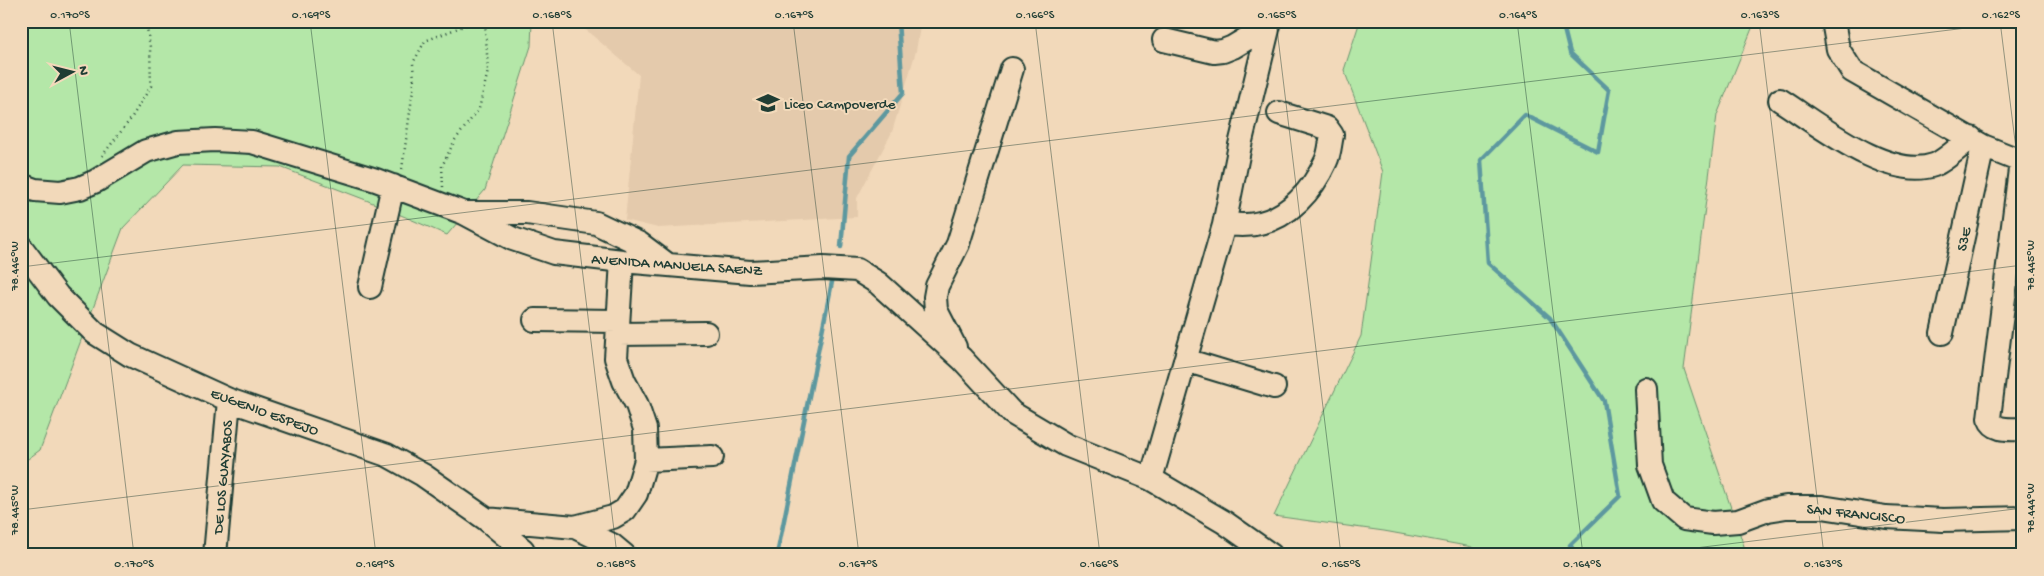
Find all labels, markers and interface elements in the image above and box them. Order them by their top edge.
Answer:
text: 0.170°S [50,9,90,23]
text: 0.169°S [292,9,331,23]
text: 0.168°S [532,9,572,23]
text: 0.167°S [775,9,814,23]
text: 0.166°S [1016,9,1055,23]
text: 0.165°S [1258,9,1297,23]
text: 0.164°S [1499,9,1538,23]
text: 0.163°S [1741,9,1780,23]
text: 0.162°S [1982,9,2021,23]
north arrow [48,48,98,98]
text: N [73,65,91,76]
school or university icon: Liceo Campoverde [755,90,781,116]
place label: Liceo Campoverde [784,96,896,114]
street label: S3E [1953,225,1977,253]
text: 78.445°W [2025,240,2039,291]
text: 78.446°W [9,241,23,292]
street label: AVENIDA MANUELA SAENZ [591,251,763,281]
street label: EUGENIO ESPEJO [208,385,321,441]
street label: DE LOS GUAYABOS [210,419,238,536]
text: 78.444°W [2025,483,2039,534]
text: 78.445°W [9,485,23,536]
street label: SAN FRANCISCO [1806,501,1906,529]
text: 0.170°S [114,558,154,572]
text: 0.169°S [356,558,395,572]
text: 0.168°S [596,558,636,572]
text: 0.167°S [839,558,878,572]
text: 0.166°S [1080,558,1119,572]
text: 0.165°S [1322,558,1361,572]
text: 0.164°S [1563,558,1602,572]
text: 0.163°S [1804,558,1843,572]

